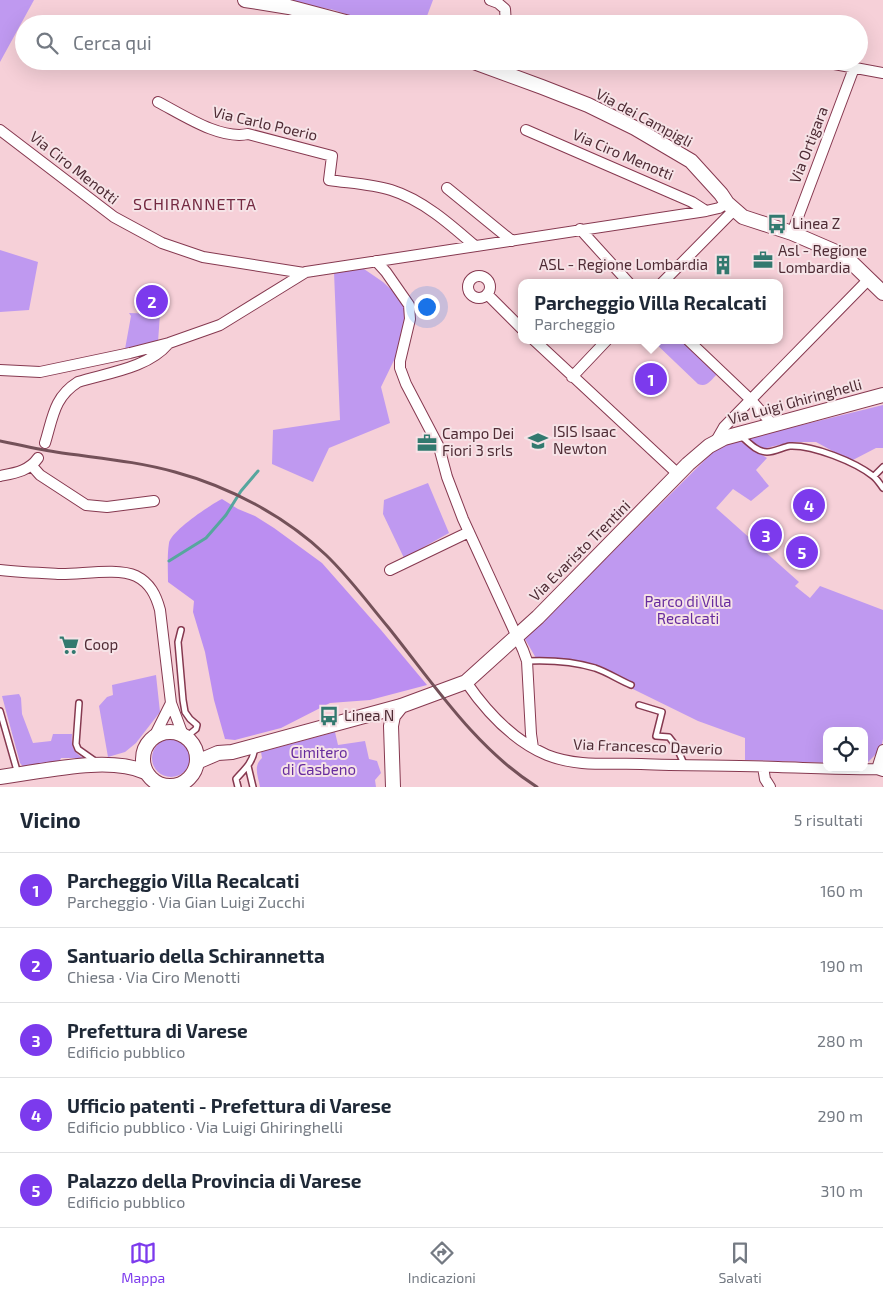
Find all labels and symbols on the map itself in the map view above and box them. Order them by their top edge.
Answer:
street label: Via dei Campigli [593,84,696,150]
street label: Via Carlo Poerio [211,102,319,144]
street label: Via Ortigara [785,104,831,186]
street label: Via Ciro Menotti [570,125,677,183]
street label: Via Ciro Menotti [27,127,123,208]
district label: SCHIRANNETTA [133,194,257,213]
bus stop icon: Linea Z [766,213,788,235]
place label: Linea Z [792,214,840,232]
place label: Asl - Regione Lombardia [778,241,867,276]
office icon: Asl - Regione Lombardia [752,249,774,271]
building icon: ASL - Regione Lombardia [712,254,734,276]
place label: ASL - Regione Lombardia [539,255,708,273]
pin: 2 [136,282,168,320]
your location [414,294,440,320]
pin: 1 [635,360,667,398]
street label: Via Luigi Ghiringhelli [726,374,864,428]
place label: ISIS Isaac Newton [553,422,616,457]
place label: Campo Dei Fiori 3 srls [442,424,514,459]
school or university icon: ISIS Isaac Newton [527,430,549,452]
office icon: Campo Dei Fiori 3 srls [416,432,438,454]
pin: 4 [793,486,825,524]
street label: Via Evaristo Trentini [525,496,634,605]
pin: 3 [750,516,782,554]
pin: 5 [786,533,818,571]
park label: Parco di Villa Recalcati [644,592,732,627]
supermarket icon: Coop [58,634,80,656]
place label: Coop [84,635,118,653]
bus stop icon: Linea N [318,705,340,727]
place label: Linea N [344,706,394,724]
street label: Via Francesco Daverio [573,734,723,758]
park label: Cimitero di Casbeno [282,743,356,778]

